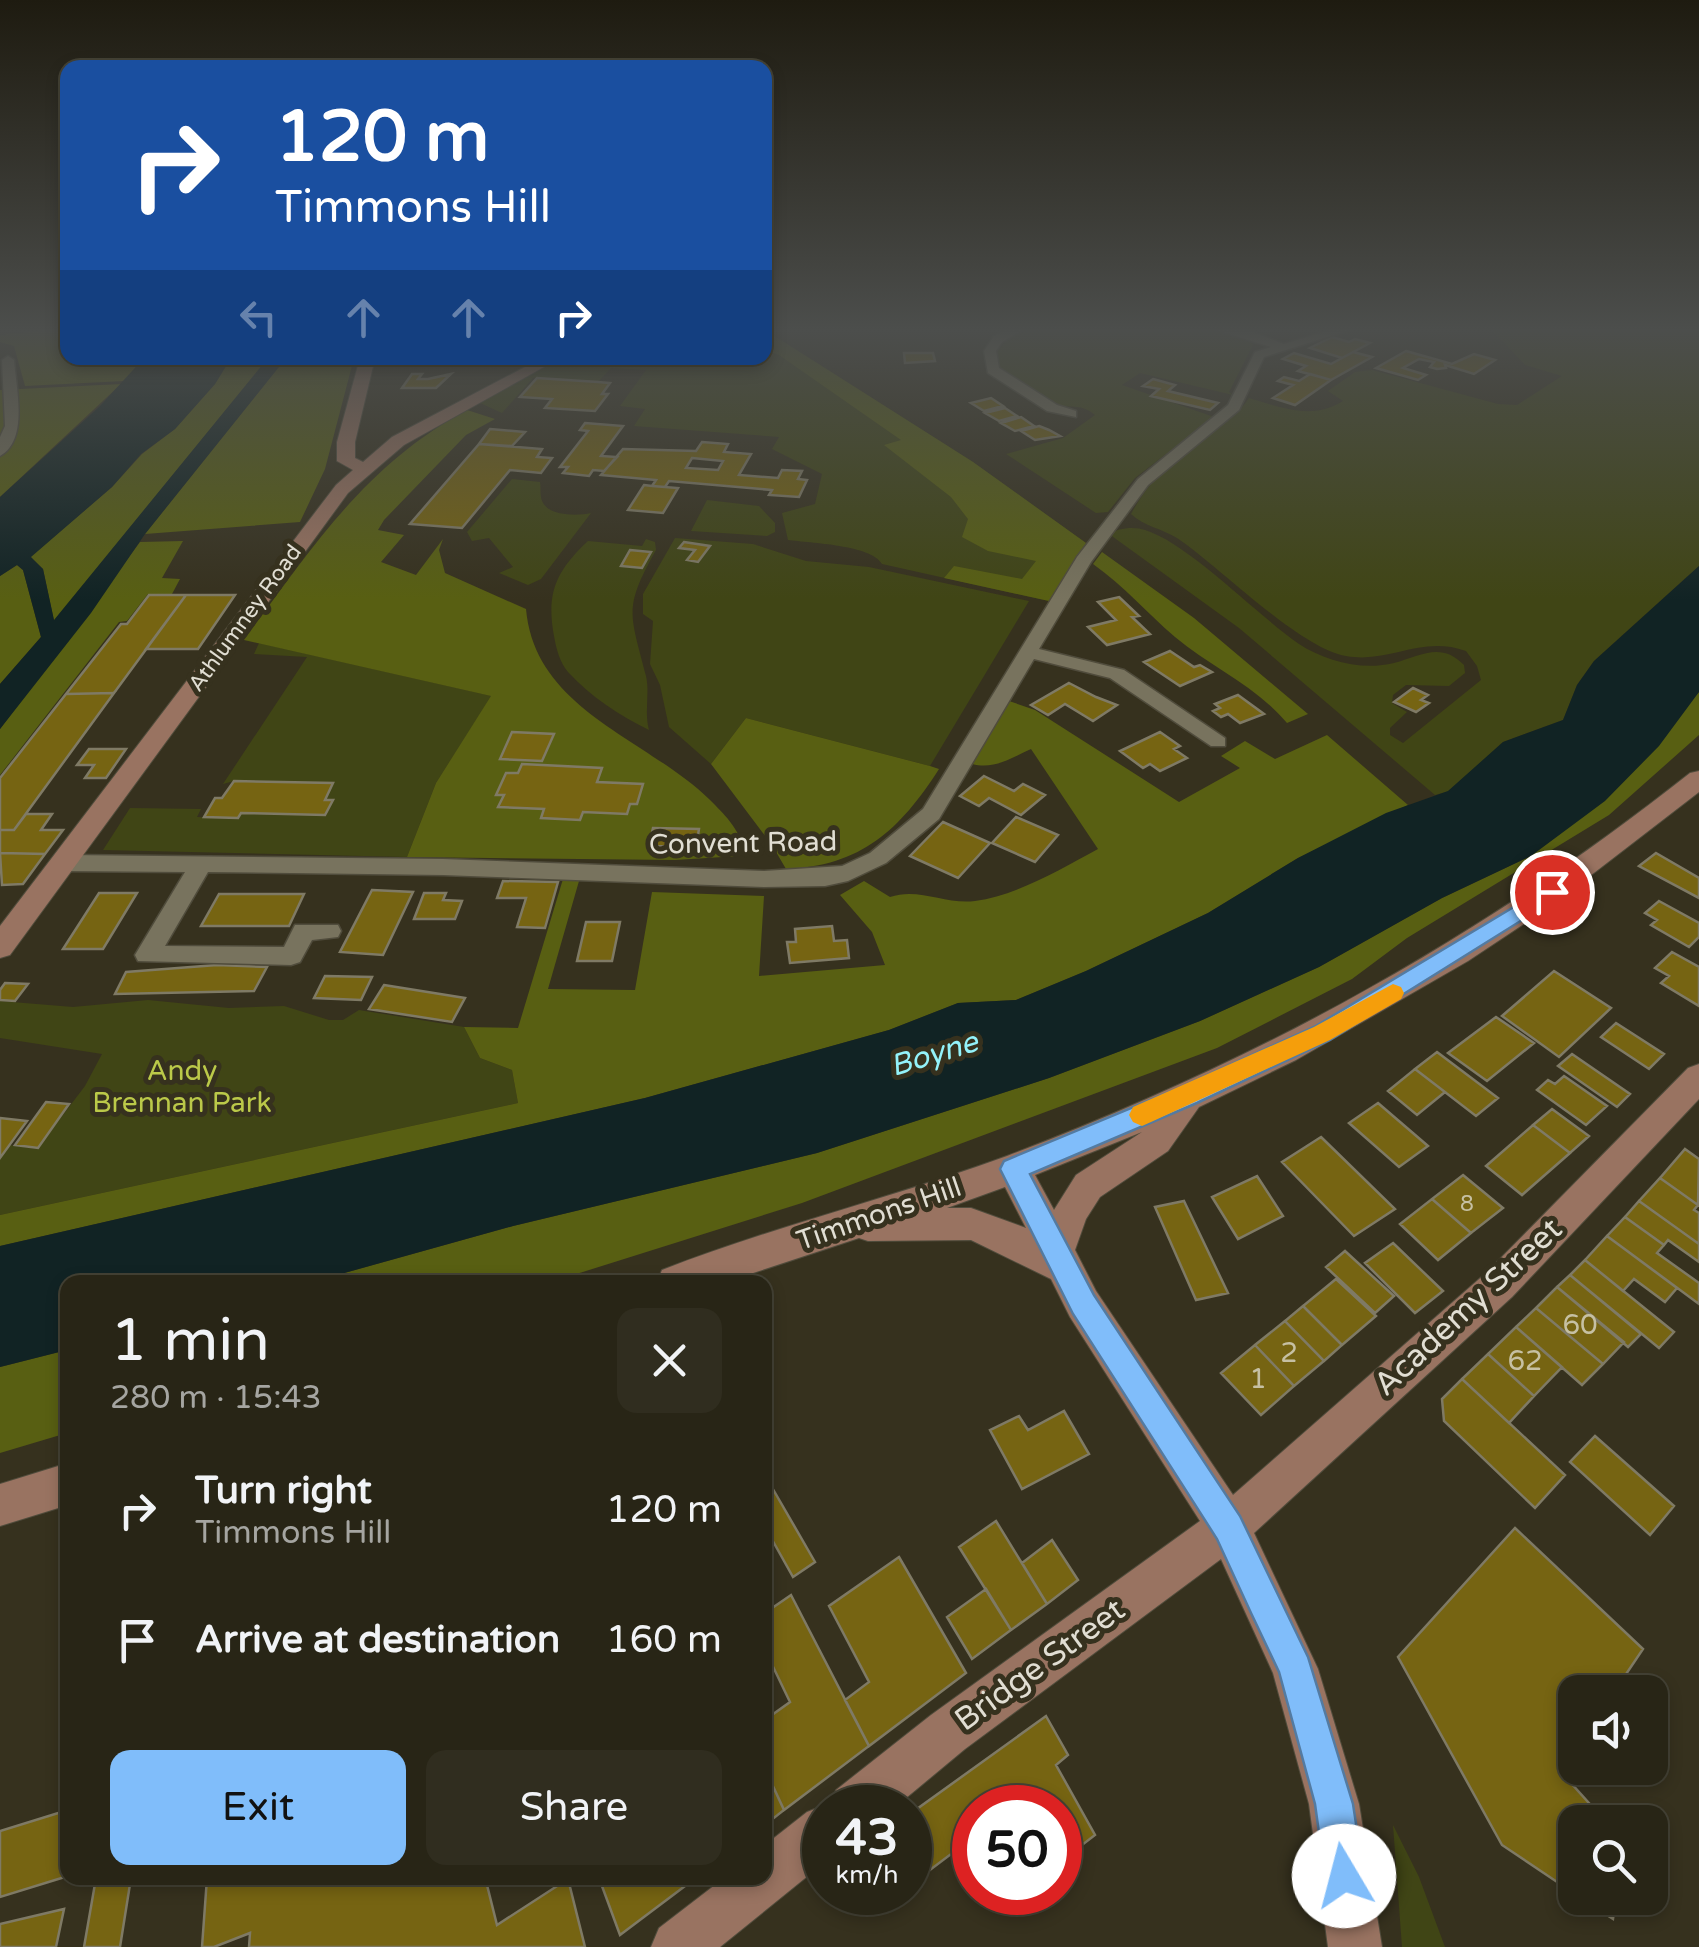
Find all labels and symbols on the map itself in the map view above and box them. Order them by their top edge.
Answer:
street label: Athlumney Road [183,539,307,697]
street label: Convent Road [649,824,837,862]
pin [1510,850,1595,935]
water label: Boyne [886,1023,984,1085]
park label: Andy Brennan Park [92,1054,272,1120]
street label: Timmons Hill [792,1170,966,1258]
house number: 8 [1460,1191,1474,1217]
street label: Academy Street [1366,1210,1570,1404]
house number: 60 [1562,1308,1598,1342]
house number: 2 [1280,1336,1298,1370]
house number: 62 [1507,1344,1543,1378]
house number: 1 [1249,1362,1267,1396]
street label: Bridge Street [948,1591,1132,1739]
speed limit sign: 50 [952,1785,1082,1915]
position arrow [1292,1824,1396,1928]

